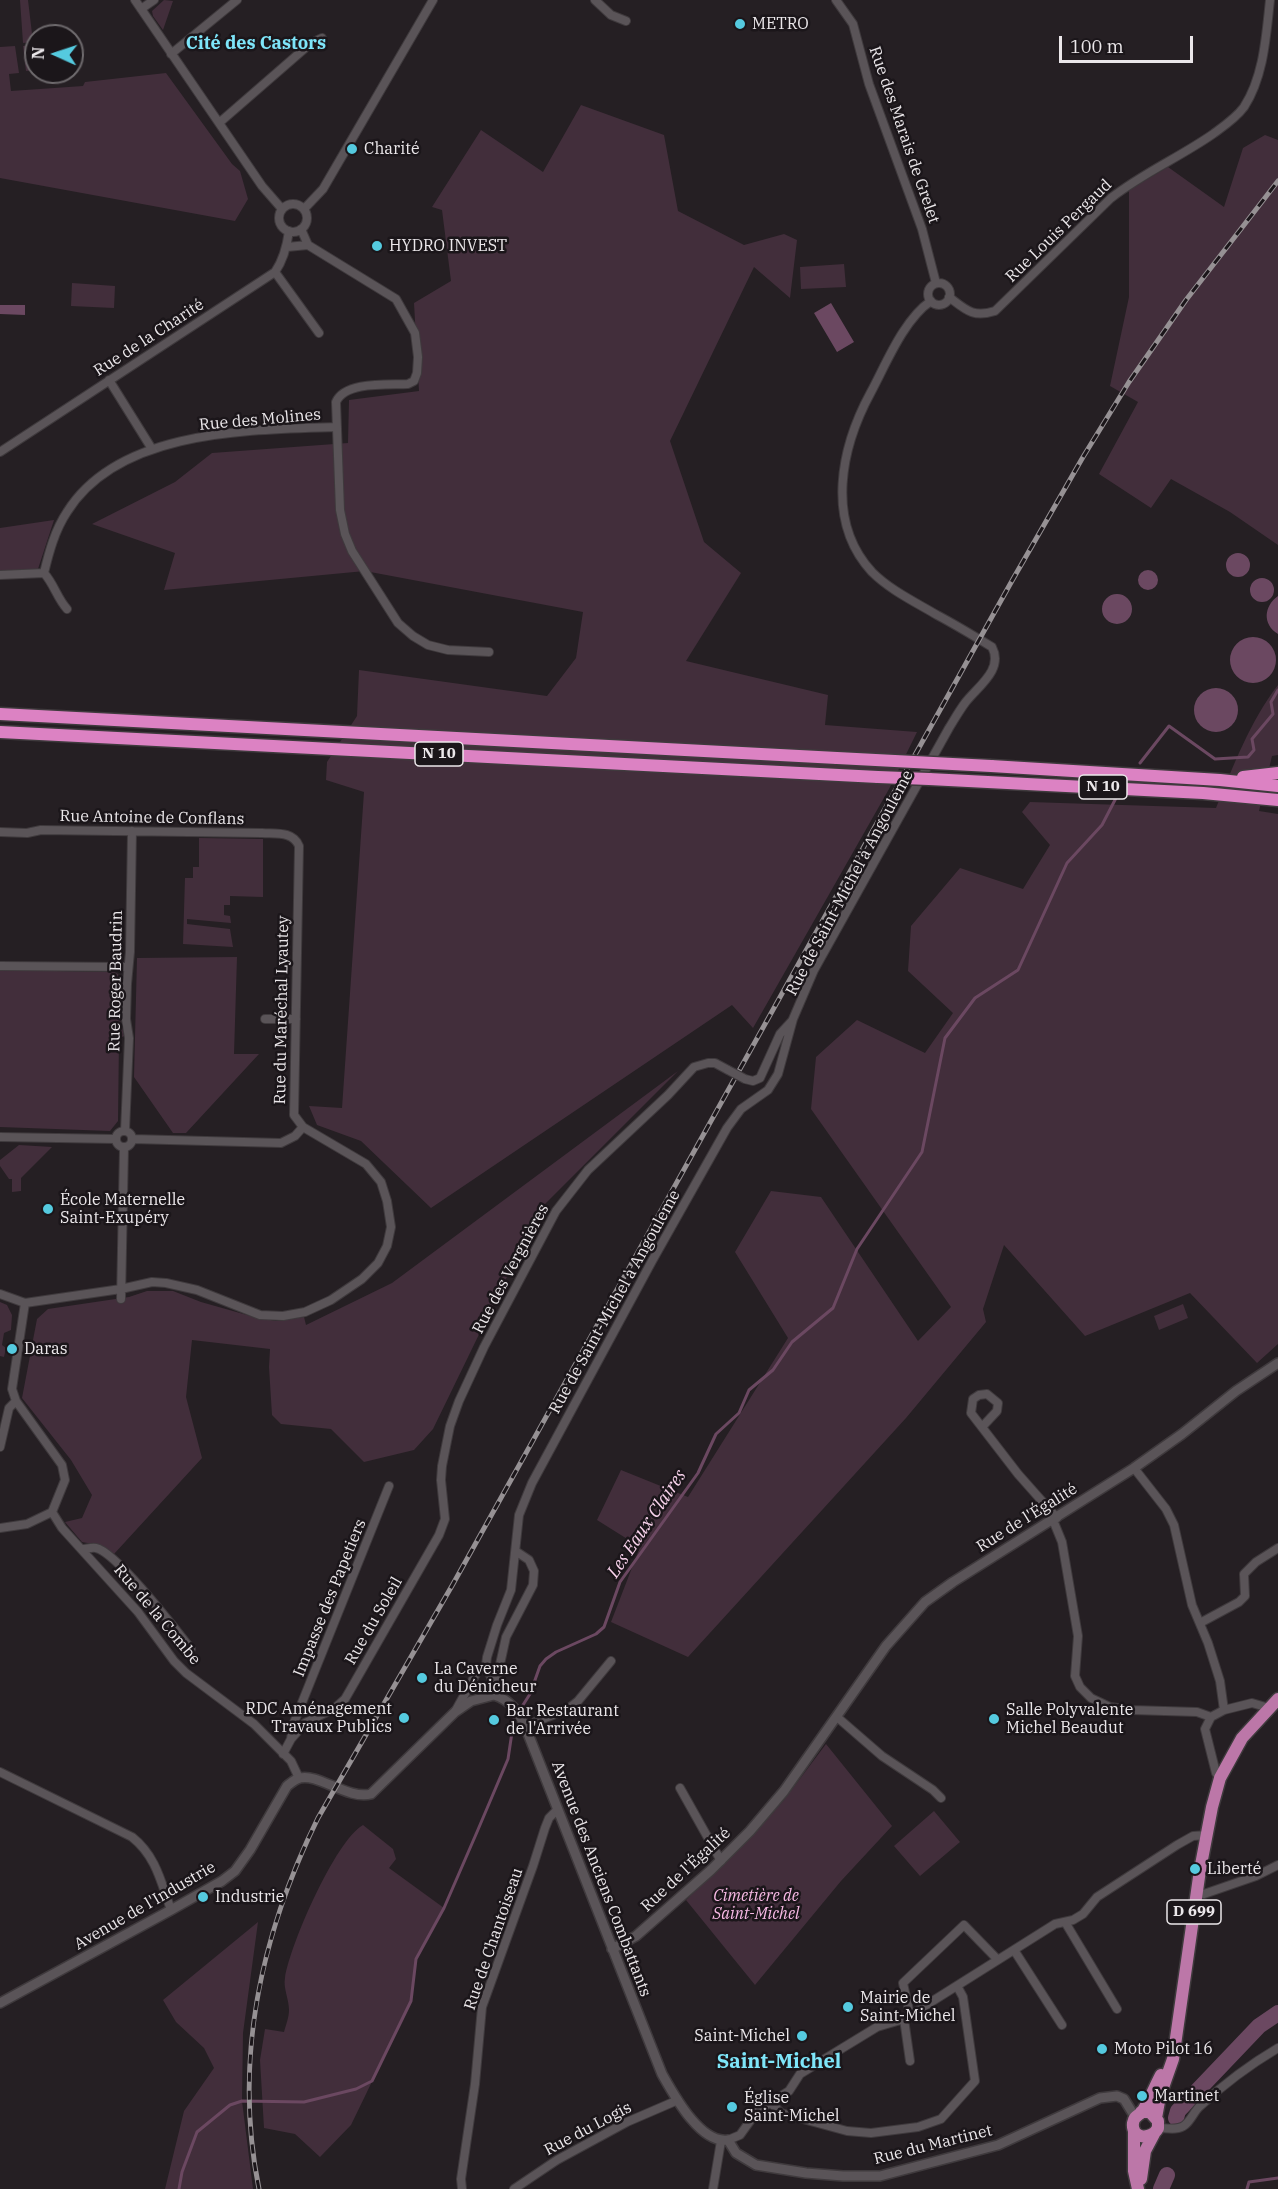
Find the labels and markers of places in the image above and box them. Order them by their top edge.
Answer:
place label: METRO [752,14,809,34]
marker: METRO [733,17,747,31]
place label: Charité [364,139,419,159]
marker: Charité [345,142,359,156]
place label: HYDRO INVEST [389,236,507,256]
marker: HYDRO INVEST [370,239,384,253]
place label: École Maternelle Saint-Exupéry [60,1190,185,1228]
marker: École Maternelle Saint-Exupéry [41,1202,55,1216]
place label: Daras [24,1339,68,1359]
marker: Daras [5,1342,19,1356]
place label: La Caverne du Dénicheur [434,1659,536,1697]
marker: La Caverne du Dénicheur [415,1671,429,1685]
place label: RDC Aménagement Travaux Publics [245,1699,392,1737]
place label: Salle Polyvalente Michel Beaudut [1006,1700,1133,1738]
place label: Bar Restaurant de l'Arrivée [506,1701,619,1739]
marker: RDC Aménagement Travaux Publics [397,1711,411,1725]
marker: Salle Polyvalente Michel Beaudut [987,1712,1001,1726]
marker: Bar Restaurant de l'Arrivée [487,1713,501,1727]
place label: Liberté [1207,1859,1261,1879]
marker: Liberté [1188,1862,1202,1876]
place label: Industrie [215,1887,284,1907]
marker: Industrie [196,1890,210,1904]
place label: Mairie de Saint-Michel [860,1988,956,2026]
marker: Mairie de Saint-Michel [841,2000,855,2014]
place label: Saint-Michel [694,2026,790,2046]
marker: Saint-Michel [795,2029,809,2043]
place label: Moto Pilot 16 [1114,2039,1213,2059]
marker: Moto Pilot 16 [1095,2042,1109,2056]
place label: Martinet [1154,2086,1219,2106]
place label: Église Saint-Michel [744,2088,840,2126]
marker: Martinet [1135,2089,1149,2103]
marker: Église Saint-Michel [725,2100,739,2114]

